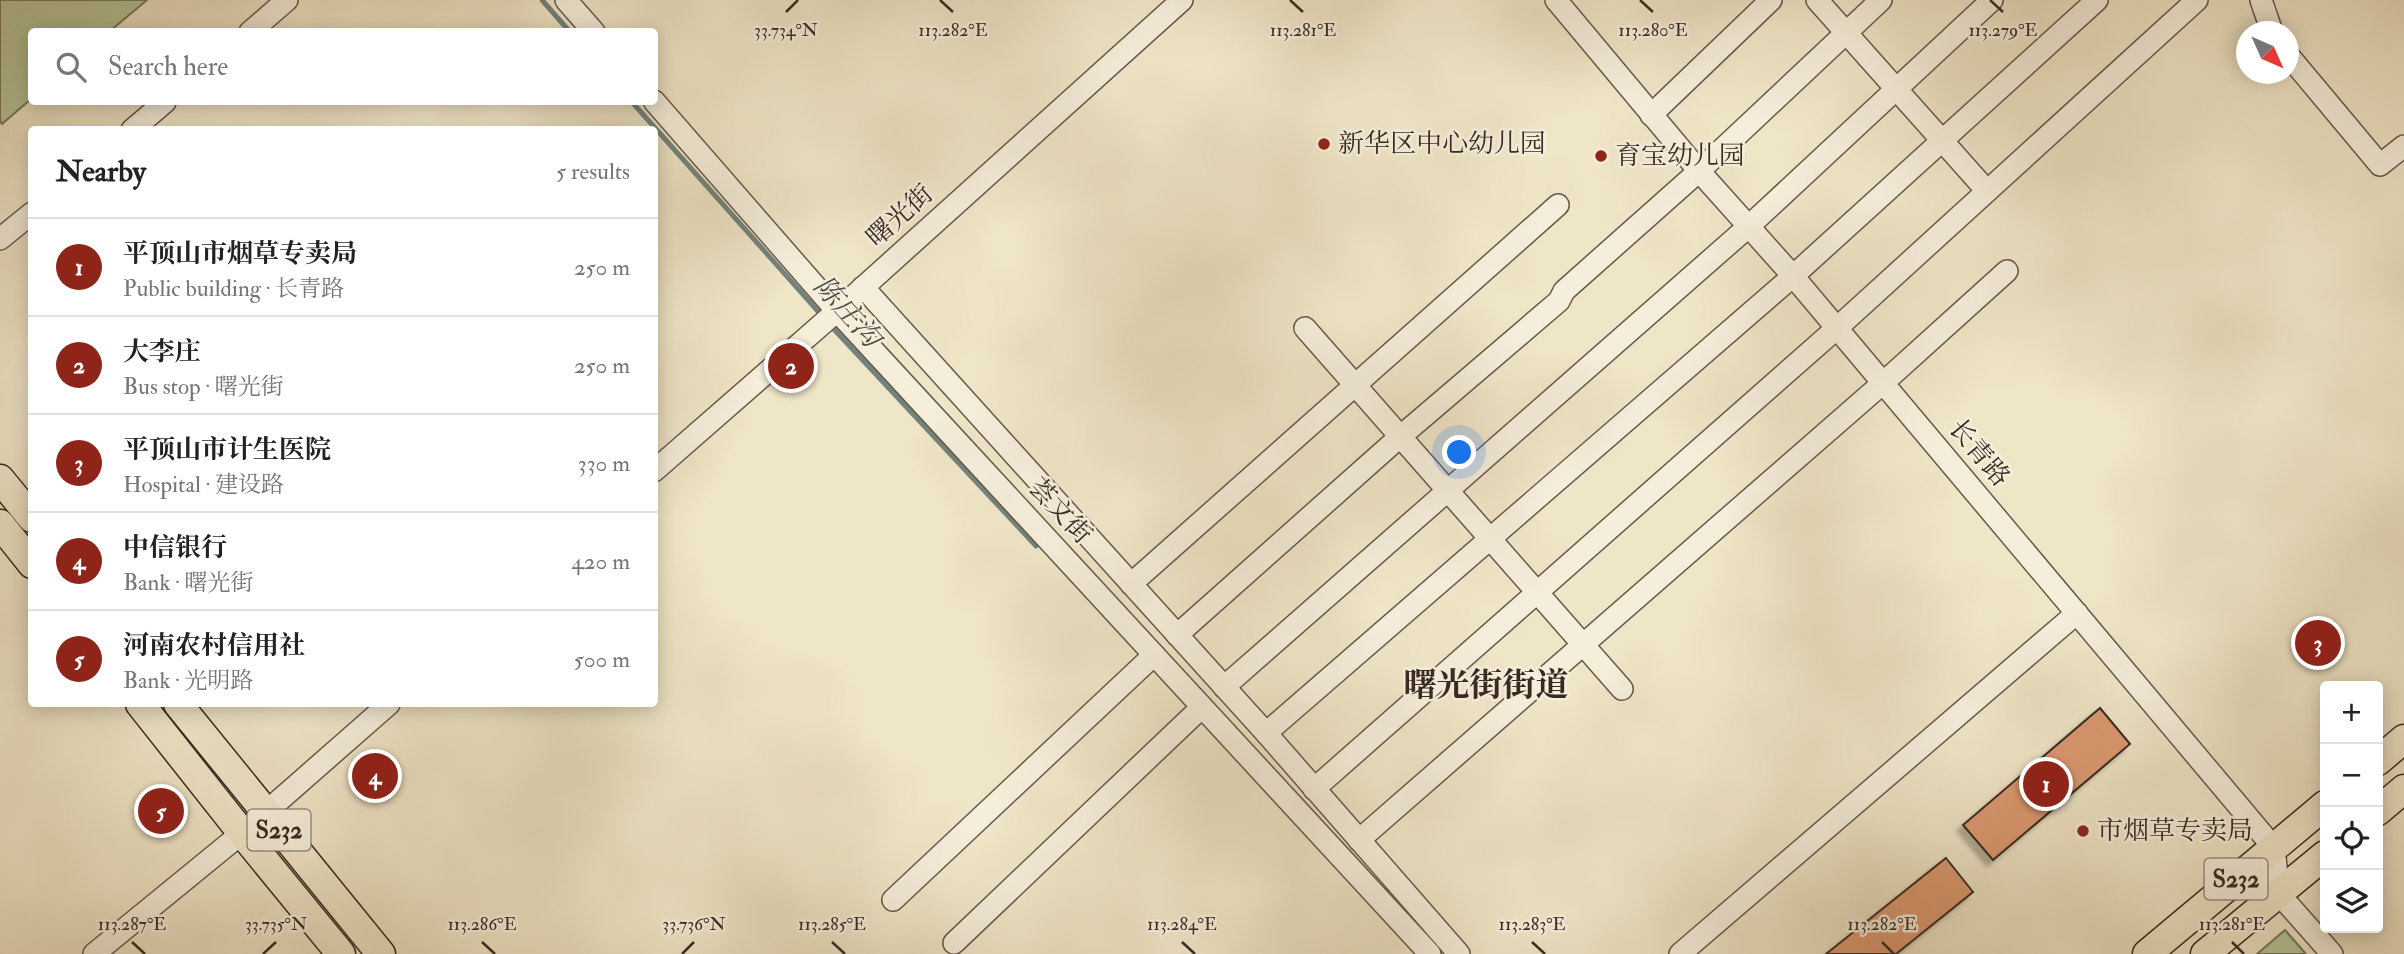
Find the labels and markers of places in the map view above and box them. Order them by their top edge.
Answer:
place label: 新华区中心幼儿园 [1338,128,1546,160]
marker: 新华区中心幼儿园 [1316,136,1332,152]
place label: 育宝幼儿园 [1615,140,1745,172]
marker: 育宝幼儿园 [1593,148,1609,164]
pin: 2 [768,340,814,392]
pin: 3 [2295,617,2341,669]
pin: 4 [352,750,398,802]
pin: 1 [2023,758,2069,810]
pin: 5 [138,785,184,837]
place label: 市烟草专卖局 [2097,815,2253,847]
marker: 市烟草专卖局 [2075,823,2091,839]

